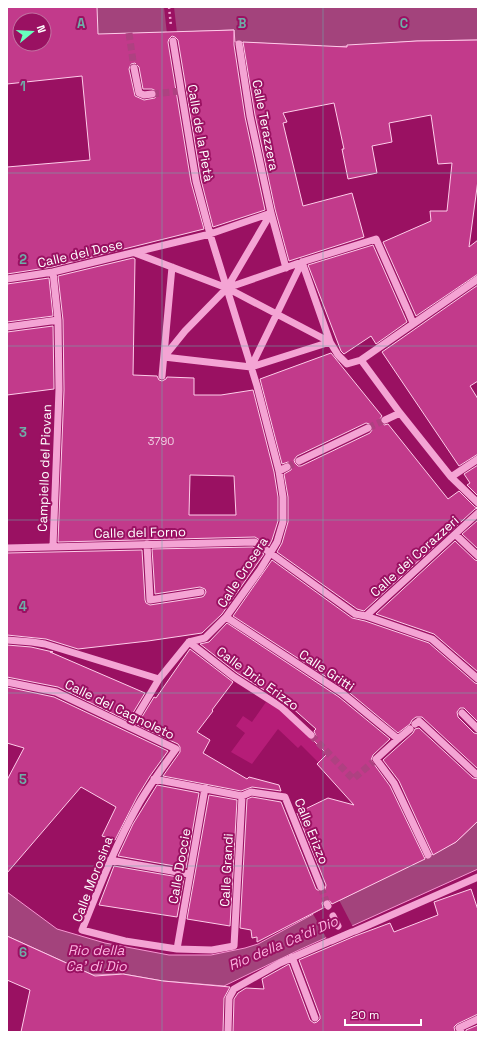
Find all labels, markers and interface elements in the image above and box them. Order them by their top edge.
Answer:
north arrow [12,12,52,52]
text: A [77,15,86,32]
text: B [238,15,247,32]
text: C [400,15,408,32]
text: N [34,23,49,35]
text: 1 [20,78,26,95]
street label: Calle Terazzera [248,78,283,172]
street label: Calle de la Pietà [184,83,218,184]
street label: Calle del Dose [36,235,124,272]
text: 2 [19,251,27,268]
street label: Campiello del Piovan [34,404,55,532]
text: 3 [19,424,27,441]
house number: 3790 [148,434,174,448]
street label: Calle dei Corazzeri [366,512,462,601]
street label: Calle del Forno [94,523,186,542]
street label: Calle Crosera [213,533,272,611]
text: 4 [19,598,27,615]
street label: Calle Drio Erizzo [213,643,302,714]
street label: Calle Gritti [296,646,358,695]
street label: Calle del Cagnoleto [62,675,178,743]
text: 5 [19,771,27,788]
street label: Calle Erizzo [291,796,333,867]
street label: Calle Doccie [164,827,194,905]
street label: Calle Morosina [68,833,117,925]
street label: Calle Grandi [216,833,237,907]
water label: Rio della Ca'di Dio [225,912,341,974]
water label: Rio della Ca' di Dio [65,941,127,975]
text: 6 [19,944,27,961]
scale bar [345,1001,421,1027]
text: 20 m [351,1007,379,1023]

